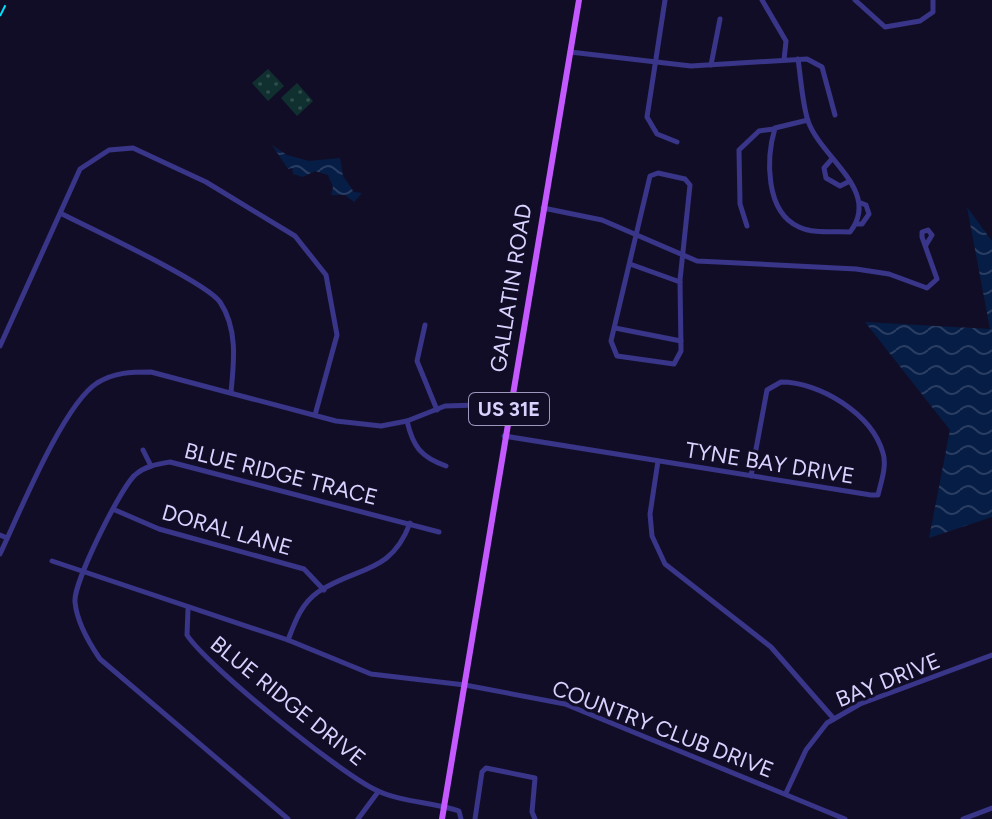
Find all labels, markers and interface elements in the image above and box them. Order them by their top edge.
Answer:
street label: GALLATIN ROAD [484,202,538,374]
road number: US 31E [469,393,549,425]
street label: TYNE BAY DRIVE [683,436,857,490]
street label: BLUE RIDGE TRACE [182,437,380,511]
street label: DORAL LANE [159,499,295,561]
street label: BLUE RIDGE DRIVE [205,630,371,772]
street label: BAY DRIVE [832,647,944,713]
street label: COUNTRY CLUB DRIVE [548,674,778,784]

